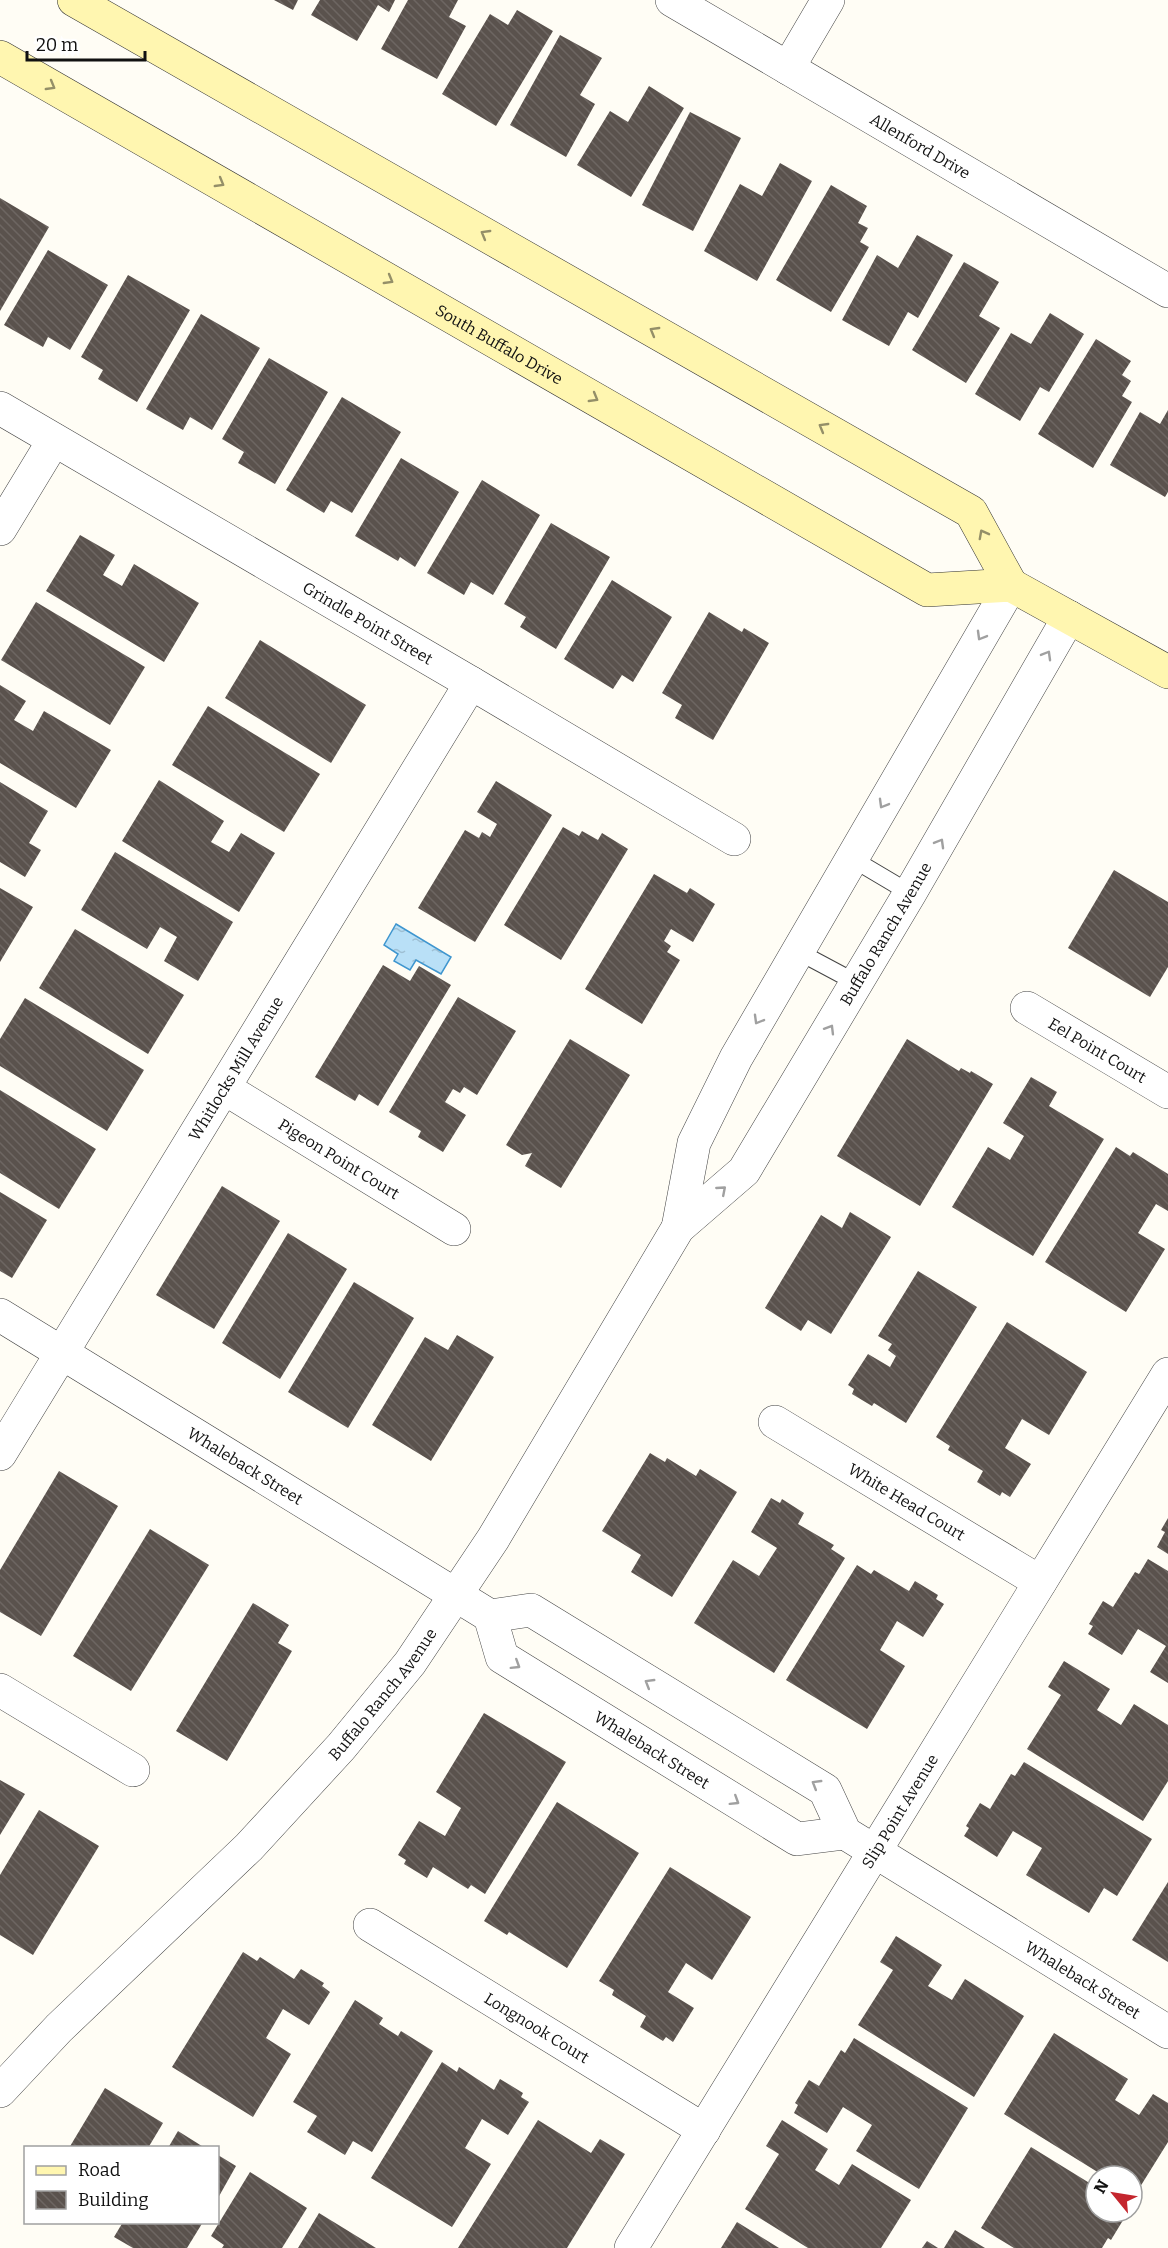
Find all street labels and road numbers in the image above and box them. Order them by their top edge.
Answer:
street label: Allenford Drive [867,109,974,182]
street label: South Buffalo Drive [432,300,566,388]
street label: Grindle Point Street [299,577,436,668]
street label: Buffalo Ranch Avenue [836,859,935,1009]
street label: Whitlocks Mill Avenue [184,993,287,1144]
street label: Eel Point Court [1045,1014,1150,1087]
street label: Pigeon Point Court [275,1114,403,1203]
street label: Whaleback Street [184,1423,307,1508]
street label: White Head Court [845,1459,969,1544]
street label: Buffalo Ranch Avenue [324,1624,440,1764]
street label: Whaleback Street [591,1707,713,1792]
street label: Slip Point Avenue [857,1750,942,1871]
street label: Whaleback Street [1022,1937,1144,2022]
street label: Longnook Court [481,1988,593,2067]

